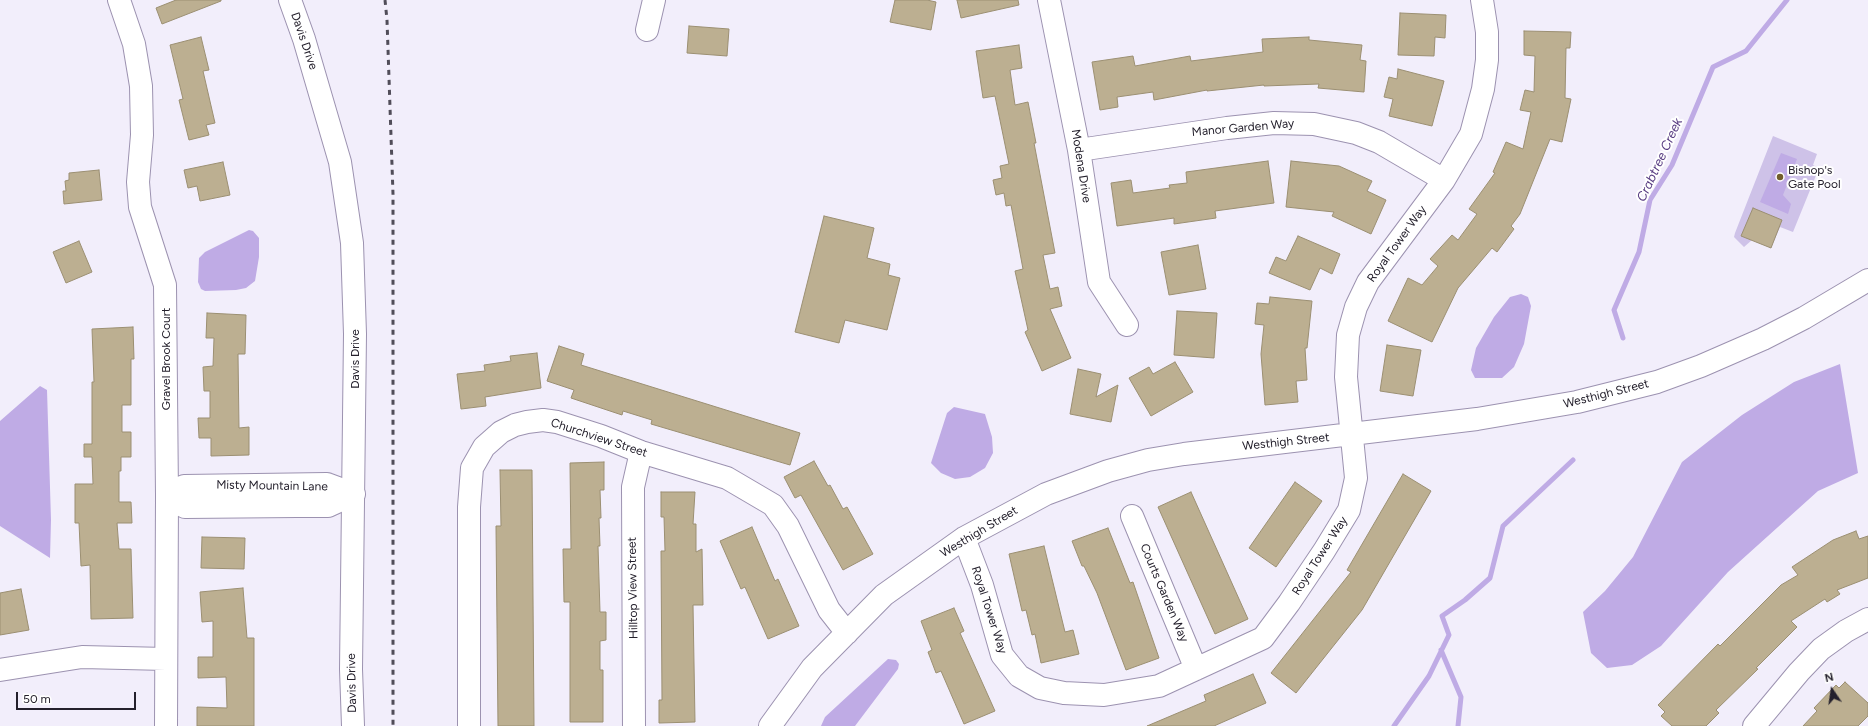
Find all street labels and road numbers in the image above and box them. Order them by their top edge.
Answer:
street label: Davis Drive [287,10,321,72]
street label: Manor Garden Way [1191,116,1295,140]
street label: Modena Drive [1068,128,1094,204]
street label: Royal Tower Way [1364,203,1430,285]
street label: Gravel Brook Court [159,308,173,410]
street label: Davis Drive [348,329,362,389]
street label: Westhigh Street [1562,376,1650,412]
street label: Churchview Street [549,416,649,460]
street label: Westhigh Street [1242,430,1330,454]
street label: Misty Mountain Lane [216,478,328,494]
street label: Westhigh Street [938,503,1020,561]
street label: Royal Tower Way [1289,514,1351,598]
street label: Hilltop View Street [625,537,641,639]
street label: Courts Garden Way [1137,542,1191,644]
street label: Royal Tower Way [968,564,1010,656]
street label: Davis Drive [344,653,360,713]

